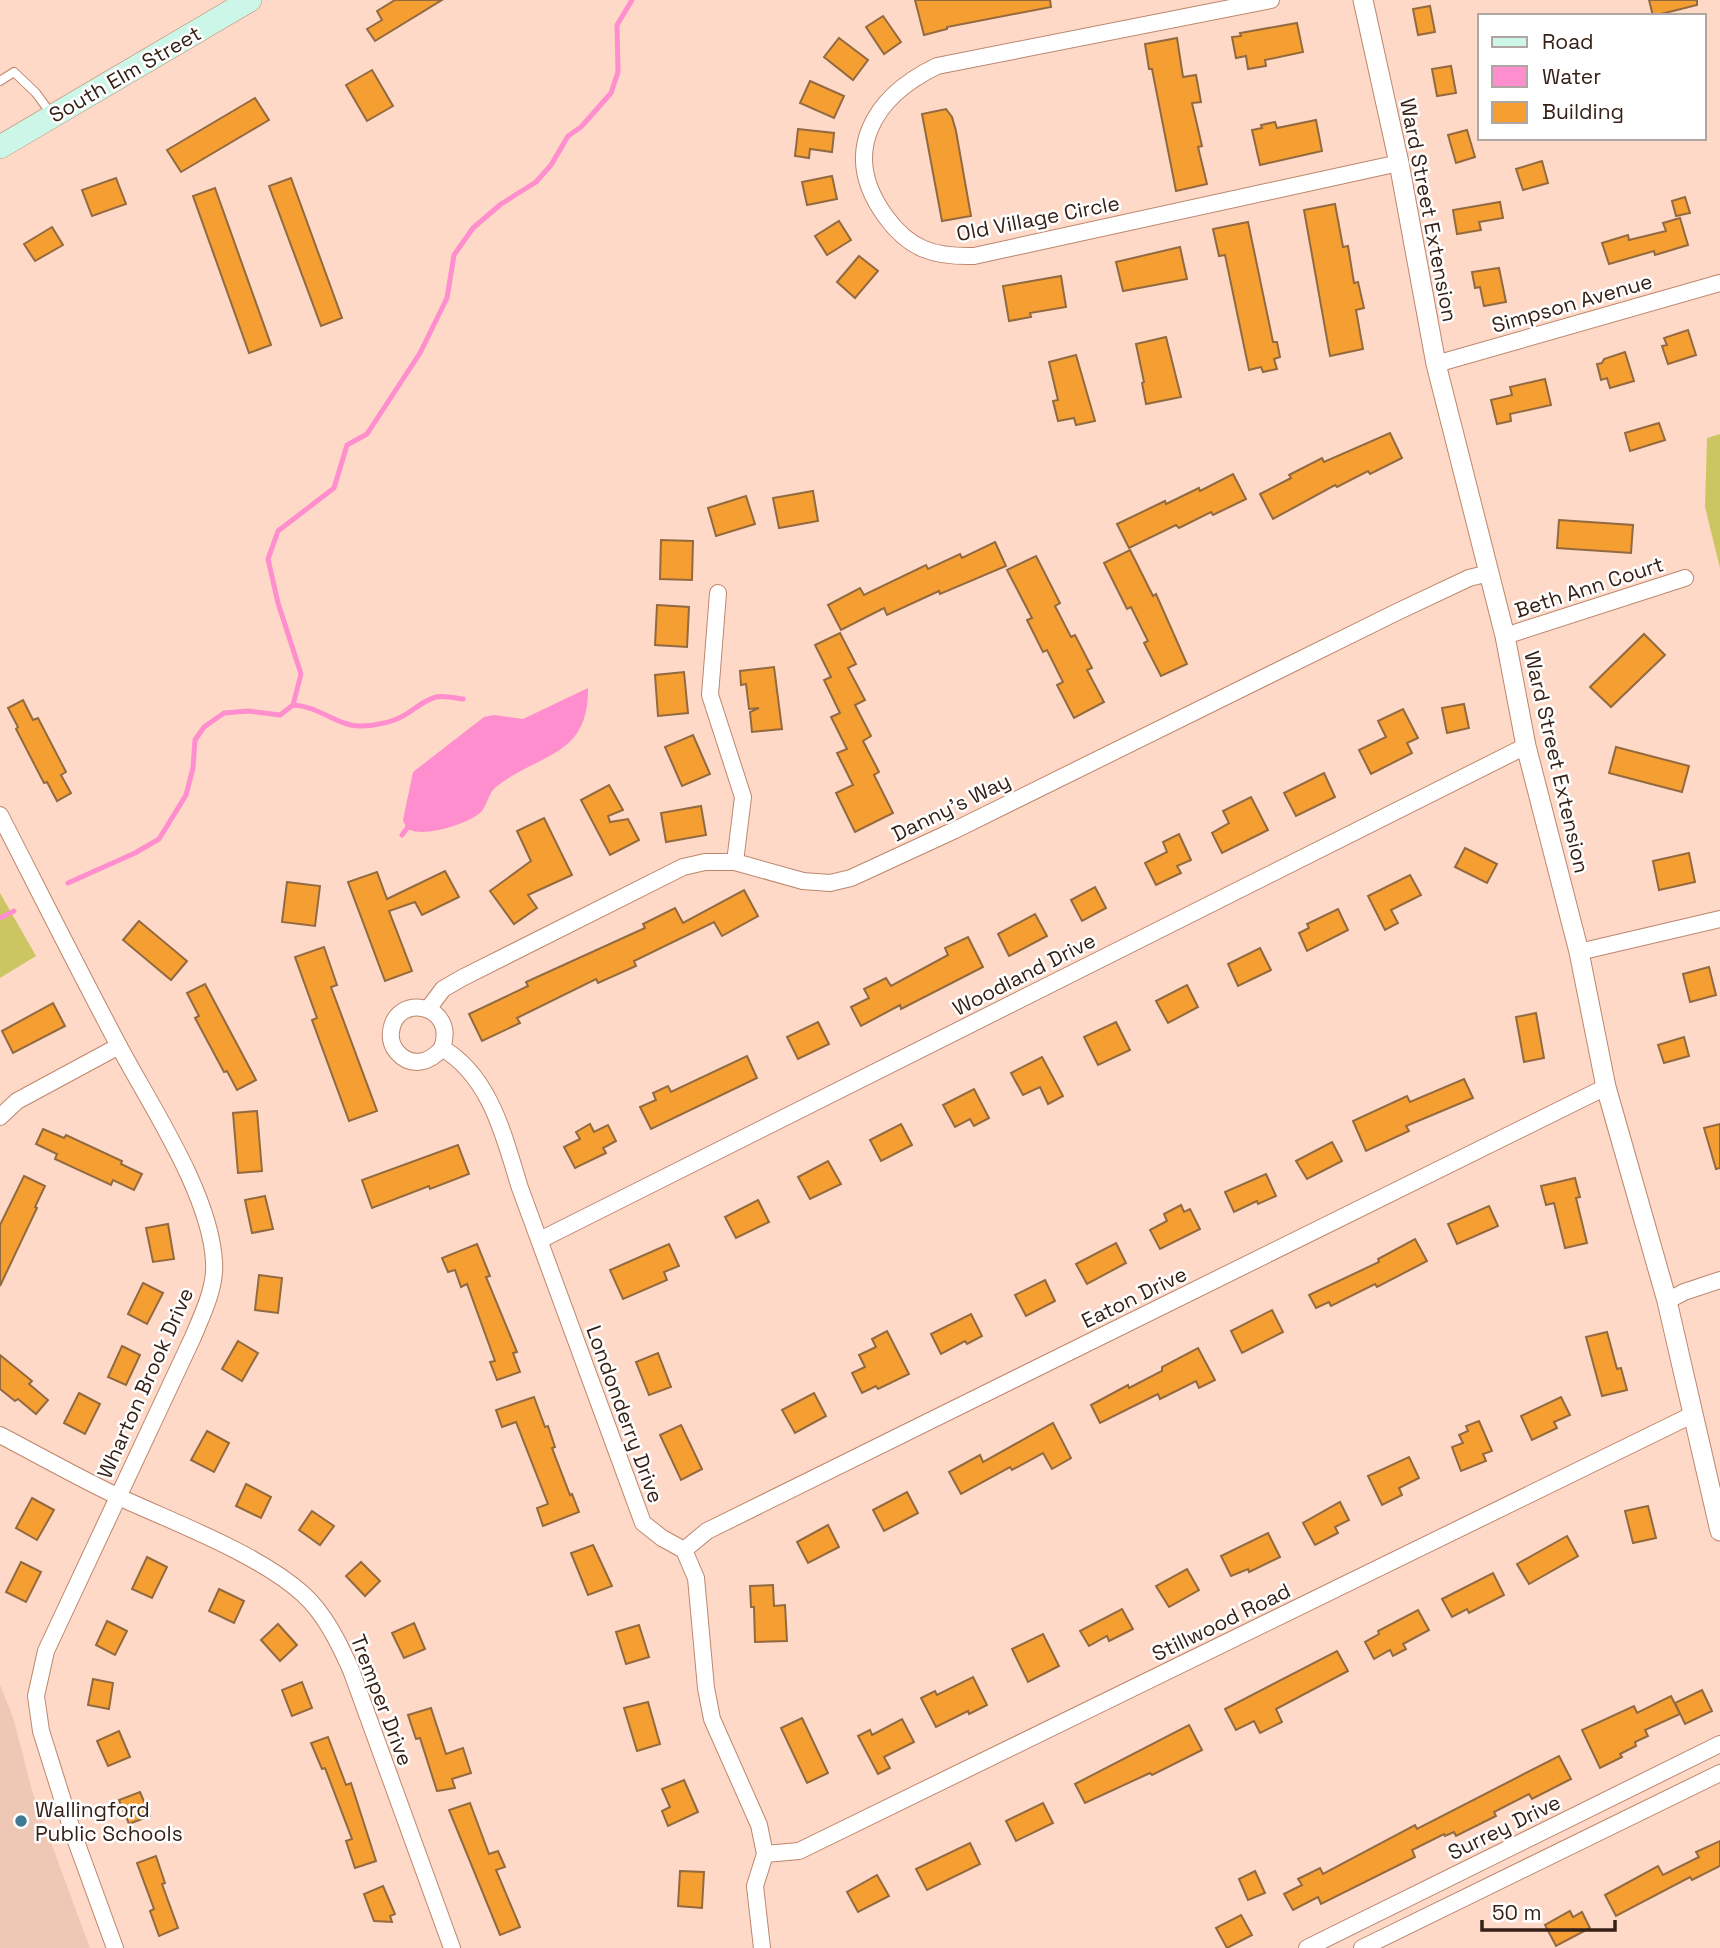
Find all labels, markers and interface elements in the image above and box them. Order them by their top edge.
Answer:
legend [1478,14,1706,140]
street label: South Elm Street [44,20,206,128]
text: Road [1542,28,1594,55]
text: Water [1542,63,1601,90]
street label: Ward Street Extension [1394,96,1464,324]
text: Building [1542,98,1624,125]
street label: Old Village Circle [954,189,1122,247]
street label: Simpson Avenue [1489,267,1655,339]
street label: Beth Ann Court [1511,550,1667,624]
street label: Ward Street Extension [1518,648,1596,876]
street label: Danny's Way [887,767,1015,847]
street label: Woodland Drive [948,926,1100,1022]
street label: Eaton Drive [1077,1260,1191,1334]
street label: Wharton Brook Drive [91,1283,199,1483]
street label: Londonderry Drive [580,1322,670,1506]
street label: Stillwood Road [1147,1577,1295,1667]
street label: Tremper Drive [345,1631,419,1769]
street label: Surrey Drive [1443,1788,1565,1866]
place label: Wallingford Public Schools [35,1796,183,1847]
marker: Wallingford Public Schools [13,1813,29,1829]
scale bar [1482,1888,1615,1932]
text: 50 m [1492,1899,1542,1926]

